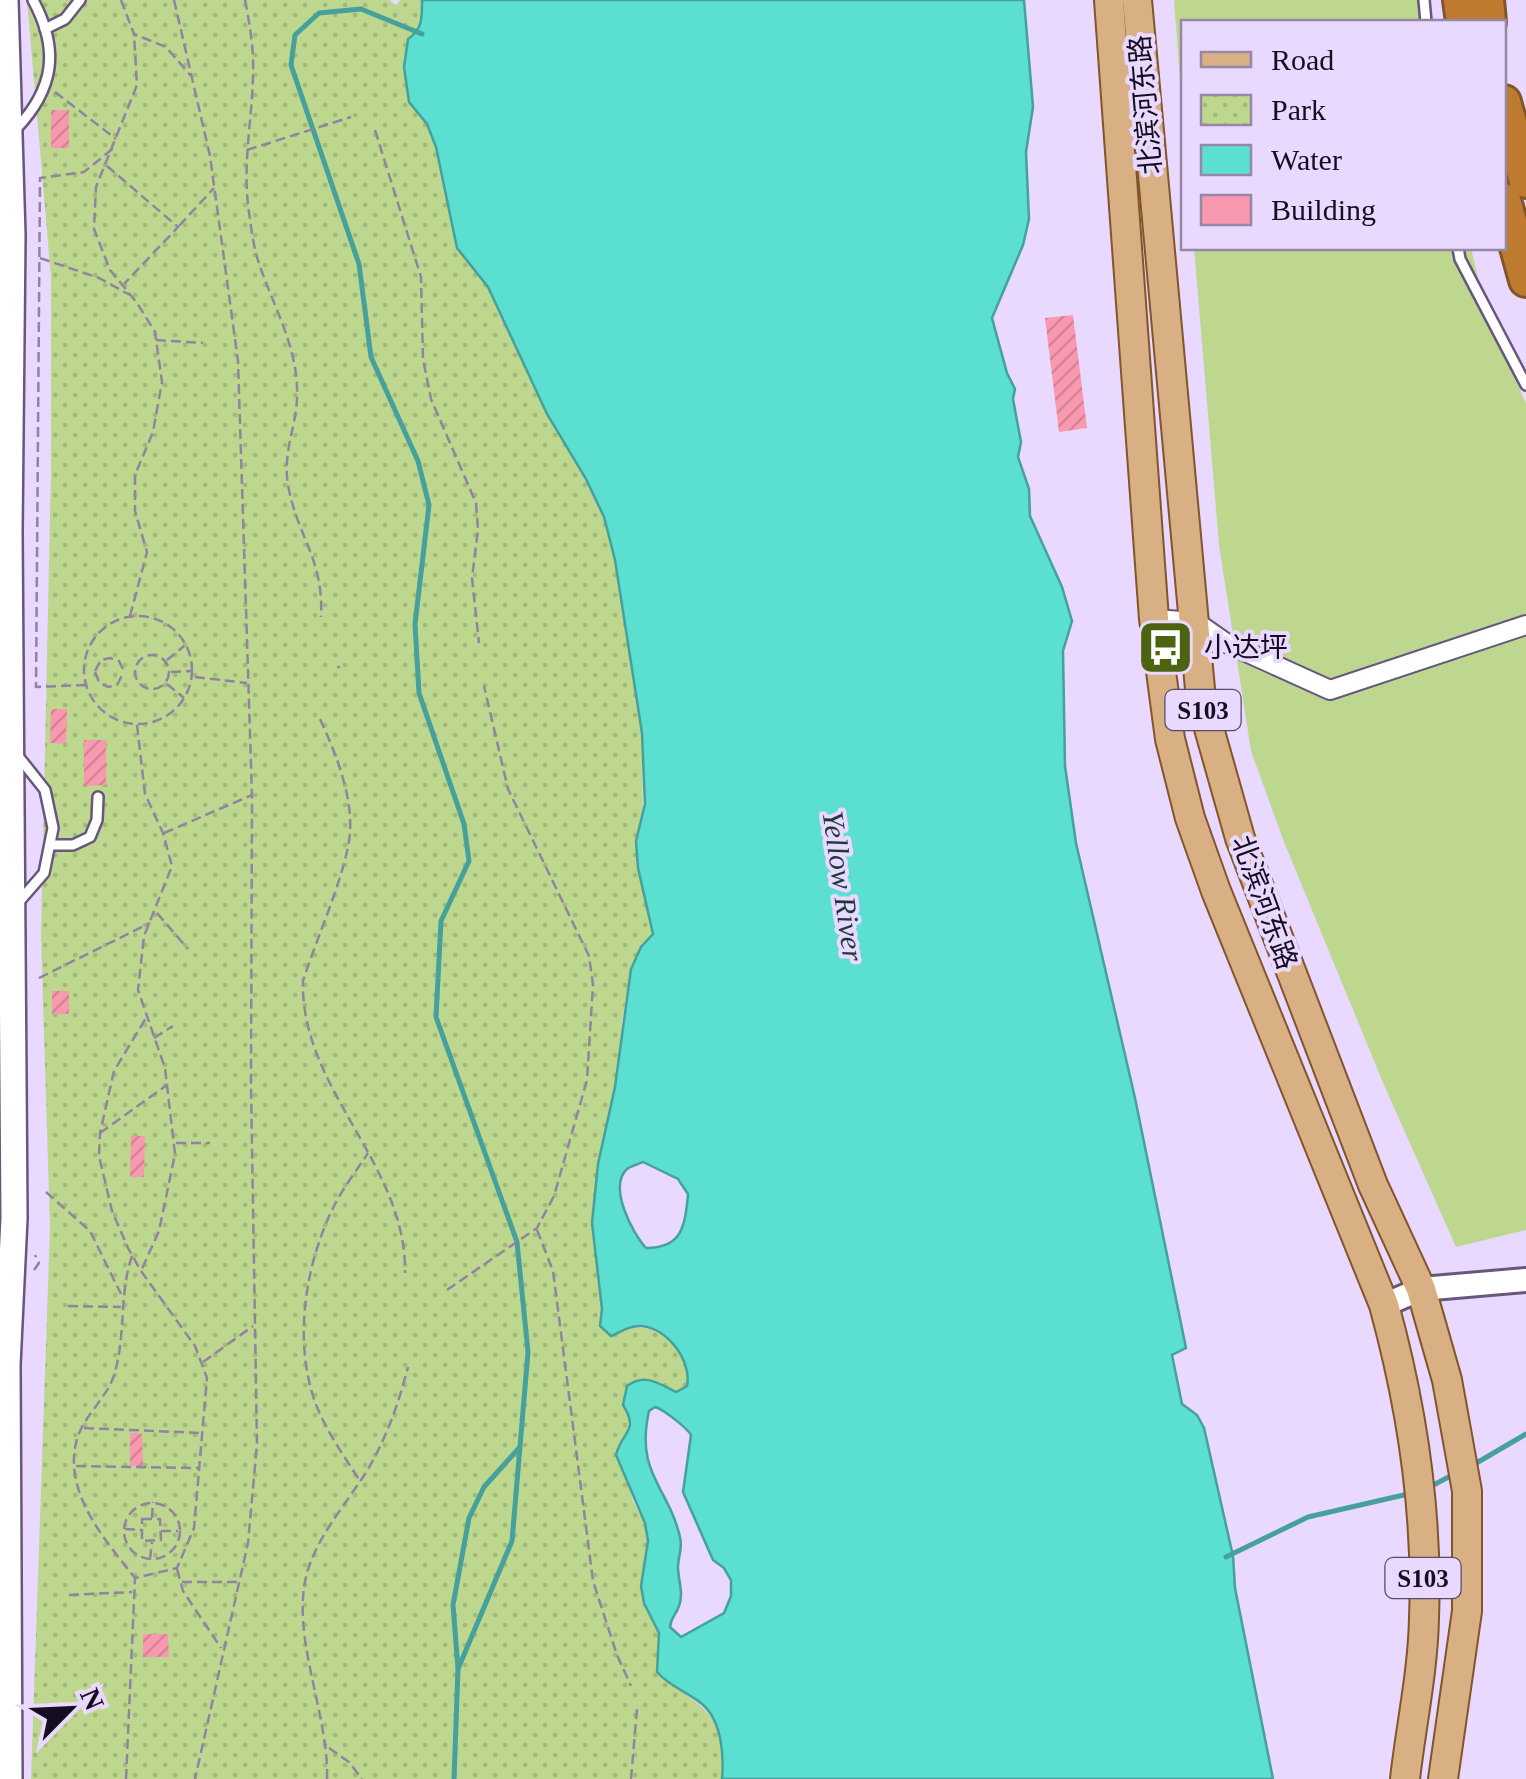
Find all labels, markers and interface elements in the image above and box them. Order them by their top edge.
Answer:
legend [1181,20,1506,250]
street label: 北滨河东路 [1124,34,1167,176]
text: Road [1271,43,1334,76]
text: Park [1271,93,1326,126]
text: Water [1271,143,1342,176]
text: Building [1271,193,1376,226]
bus stop icon: 小达坪 [1135,617,1195,677]
place label: 小达坪 [1204,632,1288,663]
road number: S103 [1166,690,1240,730]
water label: Yellow River [817,809,870,964]
street label: 北滨河东路 [1226,831,1303,973]
road number: S103 [1386,1558,1460,1598]
north arrow [20,1659,120,1759]
text: N [74,1683,111,1715]

